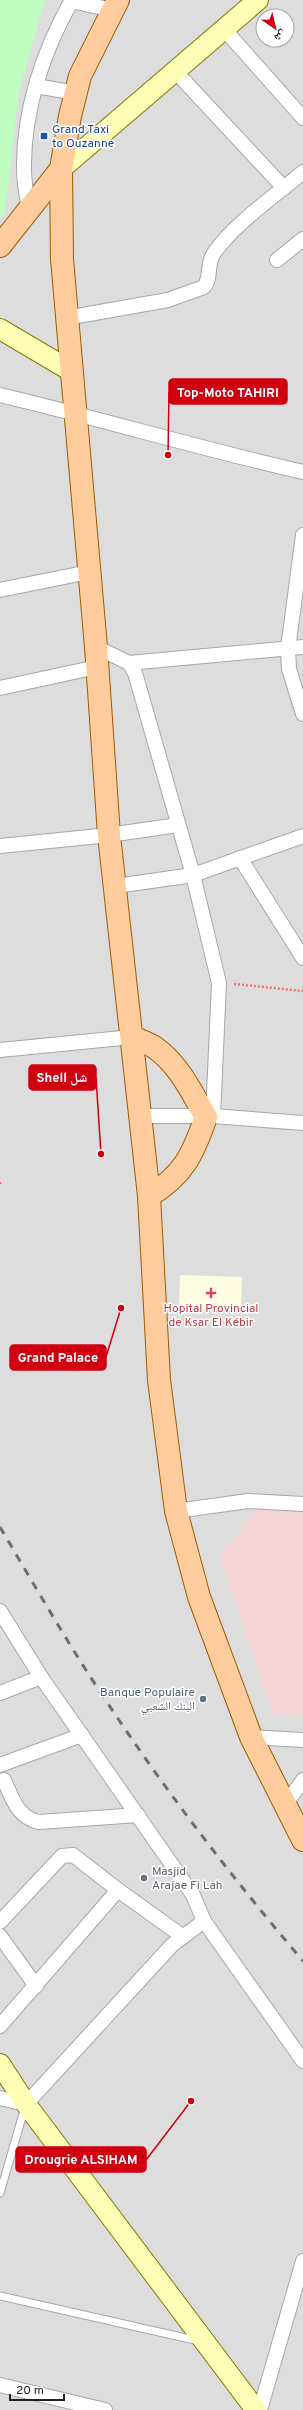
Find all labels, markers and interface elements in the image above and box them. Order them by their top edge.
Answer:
north arrow [255,8,295,48]
text: ش [271,26,289,45]
place label: Grand Taxi to Ouzanne [52,122,114,152]
marker: Grand Taxi to Ouzanne [39,131,49,141]
callout: Top-Moto TAHIRI [169,379,287,404]
text: Top-Moto TAHIRI [177,386,279,402]
callout: Shell شل [29,1065,96,1090]
text: Shell شل [37,1071,87,1087]
marker: Hopital Provincial de Ksar El Kébir [205,1287,217,1299]
place label: Hopital Provincial de Ksar El Kébir [164,1301,258,1331]
callout: Grand Palace [10,1345,106,1370]
text: Grand Palace [18,1351,98,1367]
place label: Banque Populaire البنك الشعبي [100,1685,195,1716]
marker: Banque Populaire البنك الشعبي [198,1694,208,1704]
place label: Masjid Arajae Fi Lah [152,1864,222,1894]
marker: Masjid Arajae Fi Lah [139,1873,149,1883]
callout: Drougrie ALSIHAM [16,2147,146,2172]
text: Drougrie ALSIHAM [25,2153,137,2169]
scale bar [10,2376,64,2402]
text: 20 m [16,2383,44,2399]

